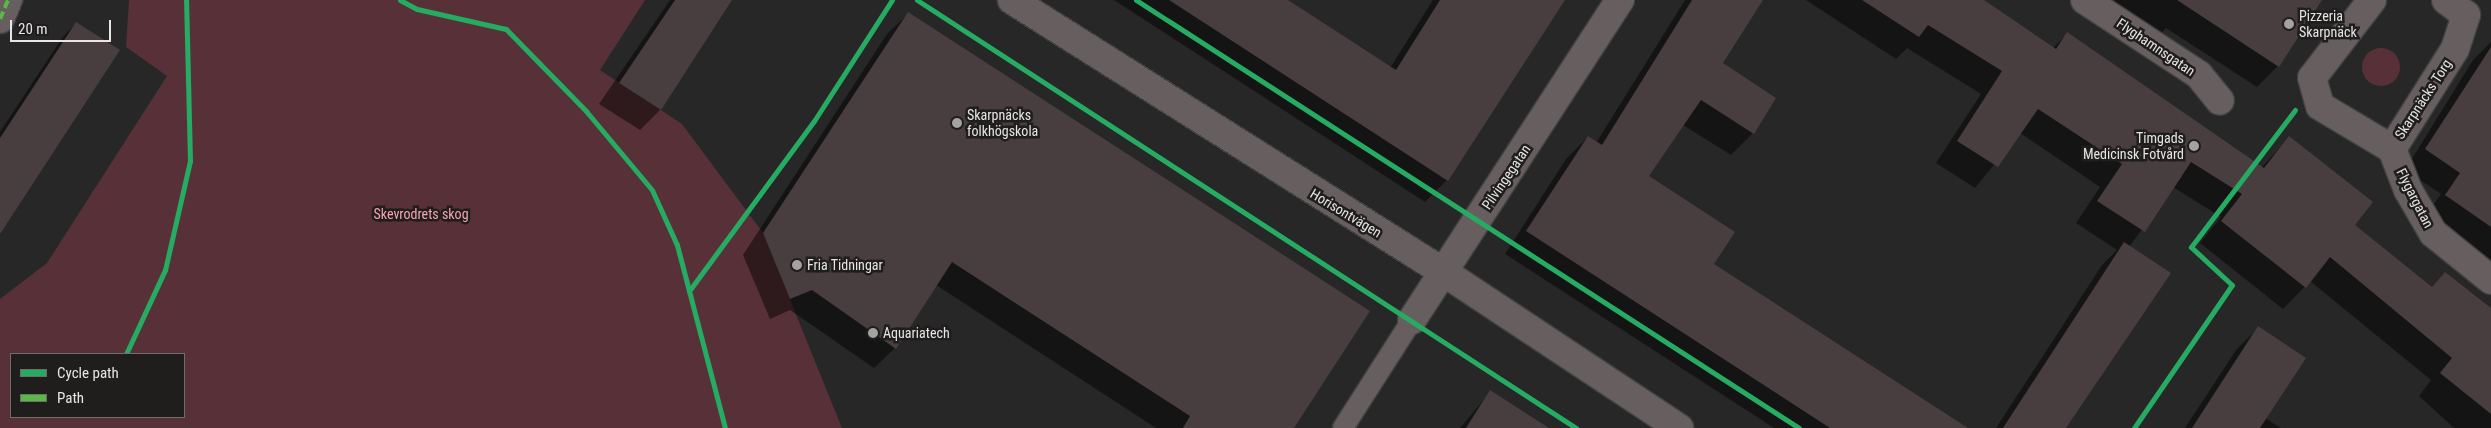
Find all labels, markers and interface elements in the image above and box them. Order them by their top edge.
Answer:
place label: Pizzeria Skarpnäck [2299,8,2357,40]
scale bar [12,10,114,42]
street label: Flyghamnsgatan [2114,15,2198,79]
marker: Pizzeria Skarpnäck [2283,18,2295,30]
text: 20 m [18,20,48,38]
street label: Skarpnäcks Torg [2391,56,2455,142]
place label: Skarpnäcks folkhögskola [967,107,1038,140]
marker: Skarpnäcks folkhögskola [951,117,963,129]
place label: Timgads Medicinsk Fotvård [2083,130,2184,162]
marker: Timgads Medicinsk Fotvård [2188,140,2200,152]
street label: Pilvingegatan [1478,141,1534,213]
street label: Flygargatan [2393,165,2437,231]
street label: Horisontvägen [1307,185,1385,241]
park label: Skevrodrets skog [373,206,469,222]
place label: Fria Tidningar [807,257,883,273]
marker: Fria Tidningar [791,259,803,271]
place label: Aquariatech [883,325,950,341]
marker: Aquariatech [867,327,879,339]
legend [10,353,185,418]
text: Cycle path [57,364,119,382]
text: Path [57,389,84,407]

